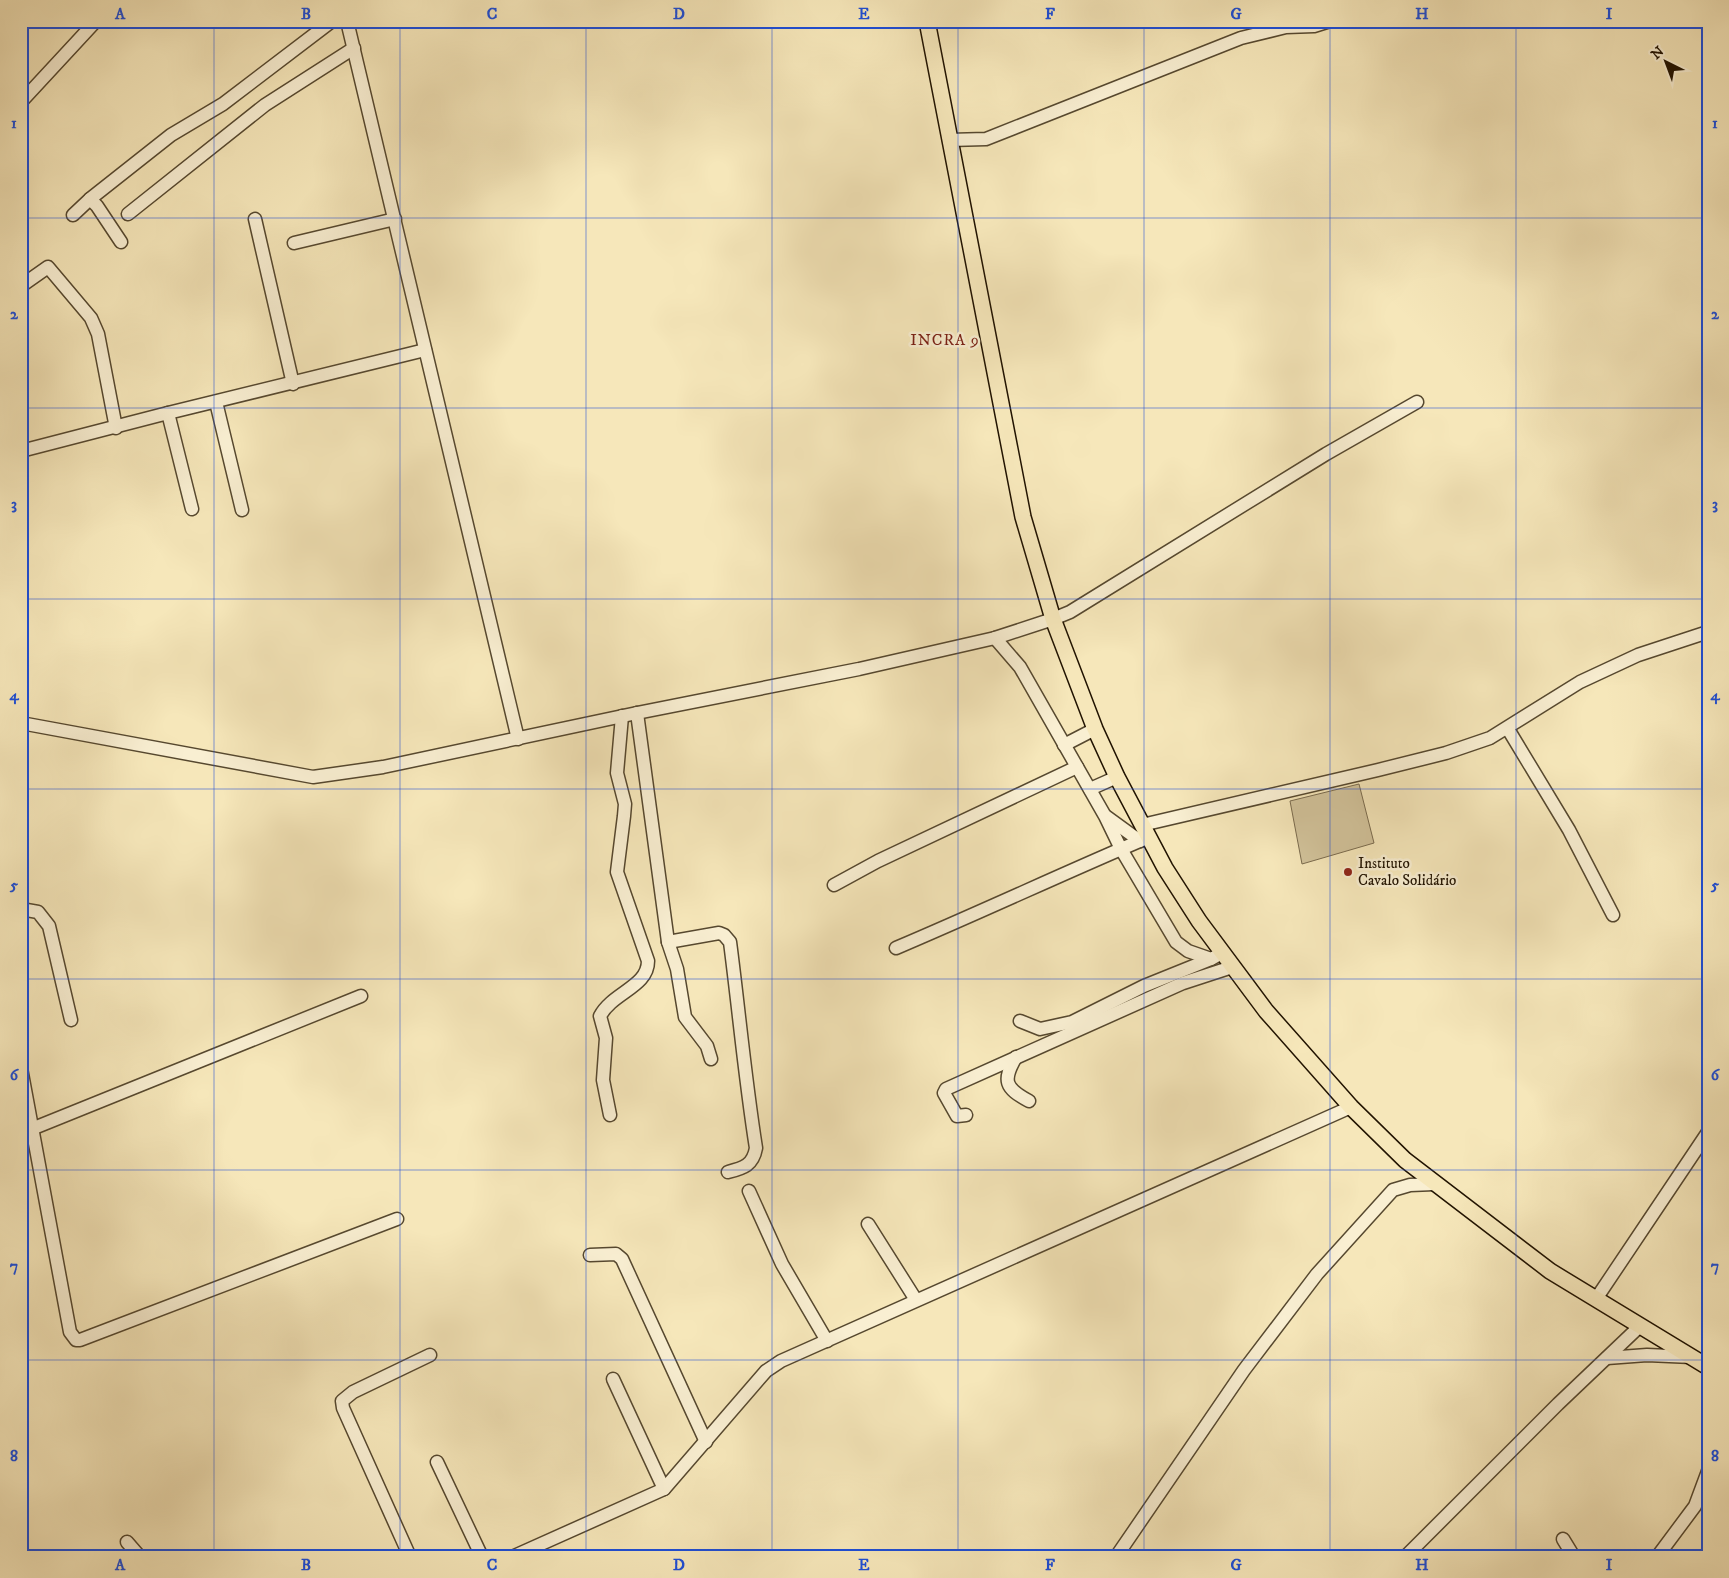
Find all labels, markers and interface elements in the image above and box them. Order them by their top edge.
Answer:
text: A [114,4,126,24]
text: B [301,4,311,24]
text: C [487,4,497,24]
text: D [673,4,685,24]
text: E [858,4,870,24]
text: F [1045,4,1055,24]
text: G [1230,4,1242,24]
text: H [1415,4,1429,24]
text: I [1606,4,1613,24]
north arrow [1642,38,1692,88]
text: N [1648,42,1669,64]
text: 1 [11,113,17,133]
text: 1 [1712,113,1718,133]
text: 2 [10,304,19,324]
text: 2 [1711,304,1720,324]
district label: INCRA 9 [910,330,980,350]
text: 3 [11,494,17,514]
text: 3 [1712,494,1718,514]
text: 4 [8,685,19,705]
text: 4 [1709,685,1720,705]
place label: Instituto Cavalo Solidário [1358,854,1456,890]
marker: Instituto Cavalo Solidário [1342,866,1354,878]
text: 5 [9,875,18,895]
text: 5 [1710,875,1719,895]
text: 6 [10,1065,20,1085]
text: 6 [1711,1065,1721,1085]
text: 7 [10,1256,18,1276]
text: 7 [1711,1256,1719,1276]
text: 8 [10,1446,18,1466]
text: 8 [1711,1446,1719,1466]
text: A [114,1555,126,1575]
text: B [301,1555,311,1575]
text: C [487,1555,497,1575]
text: D [673,1555,685,1575]
text: E [858,1555,870,1575]
text: F [1045,1555,1055,1575]
text: G [1230,1555,1242,1575]
text: H [1415,1555,1429,1575]
text: I [1606,1555,1613,1575]

